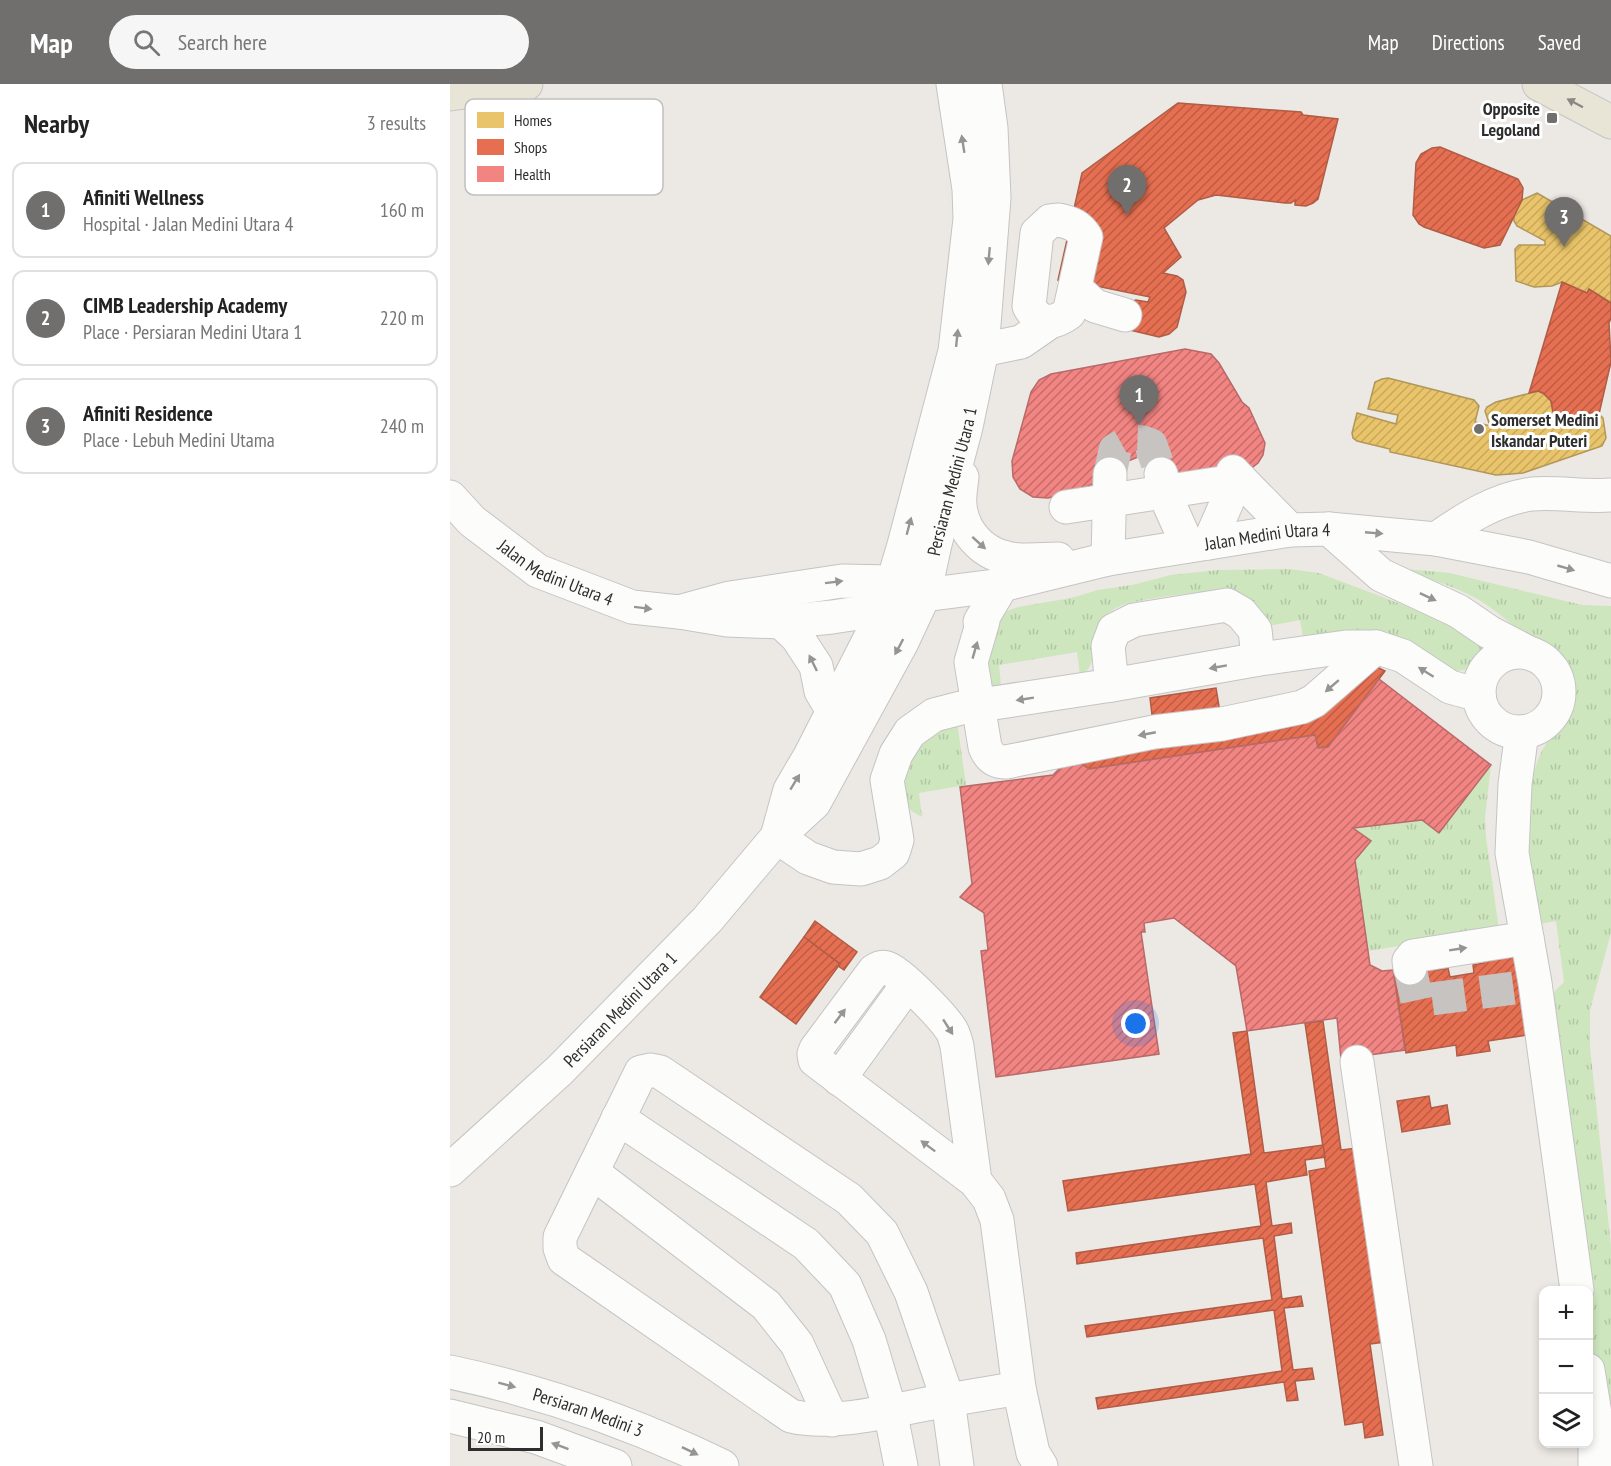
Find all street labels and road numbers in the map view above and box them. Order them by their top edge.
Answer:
street label: Persiaran Medini Utara 1 [921,405,981,558]
street label: Jalan Medini Utara 4 [1202,517,1331,555]
street label: Jalan Medini Utara 4 [493,533,617,610]
street label: Persiaran Medini Utara 1 [558,946,681,1072]
street label: Persiaran Medini 3 [530,1382,647,1442]

